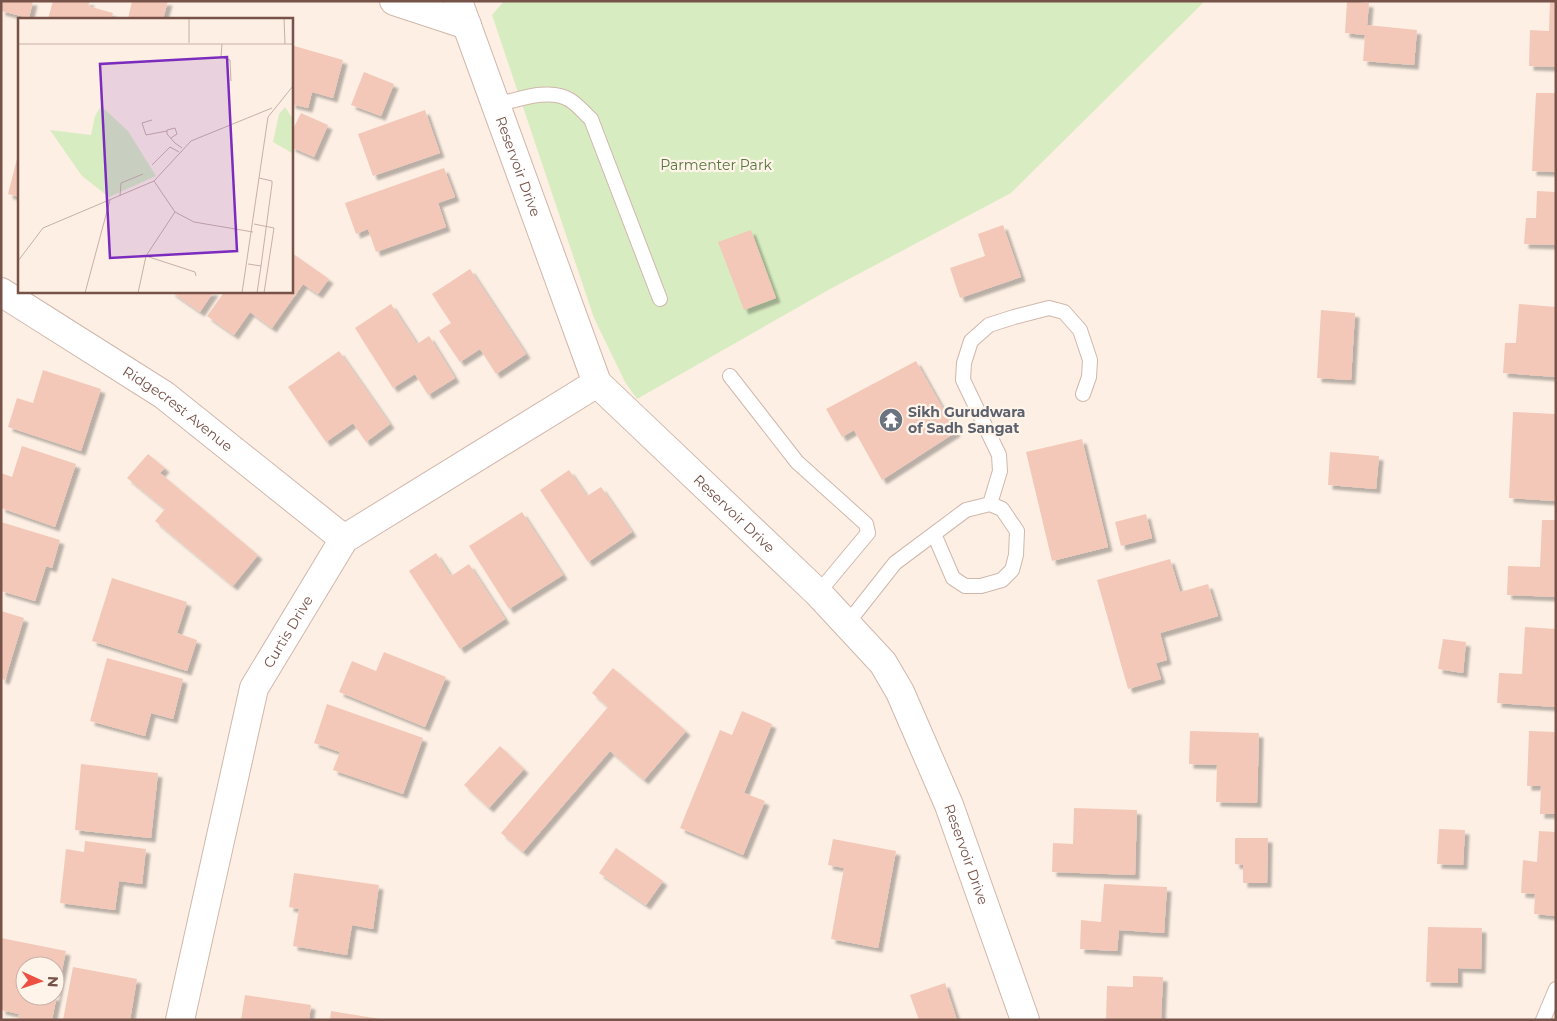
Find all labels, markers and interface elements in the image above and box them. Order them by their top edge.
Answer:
inset map [18,18,292,292]
street label: Reservoir Drive [492,114,545,219]
park label: Parmenter Park [660,156,772,174]
street label: Ridgecrest Avenue [119,362,236,455]
place label: Sikh Gurudwara of Sadh Sangat [908,403,1025,437]
temple icon: Sikh Gurudwara of Sadh Sangat [878,407,904,433]
street label: Reservoir Drive [690,471,779,556]
street label: Curtis Drive [259,592,317,671]
street label: Reservoir Drive [940,801,993,907]
north arrow [15,956,65,1006]
text: N [44,976,62,988]

